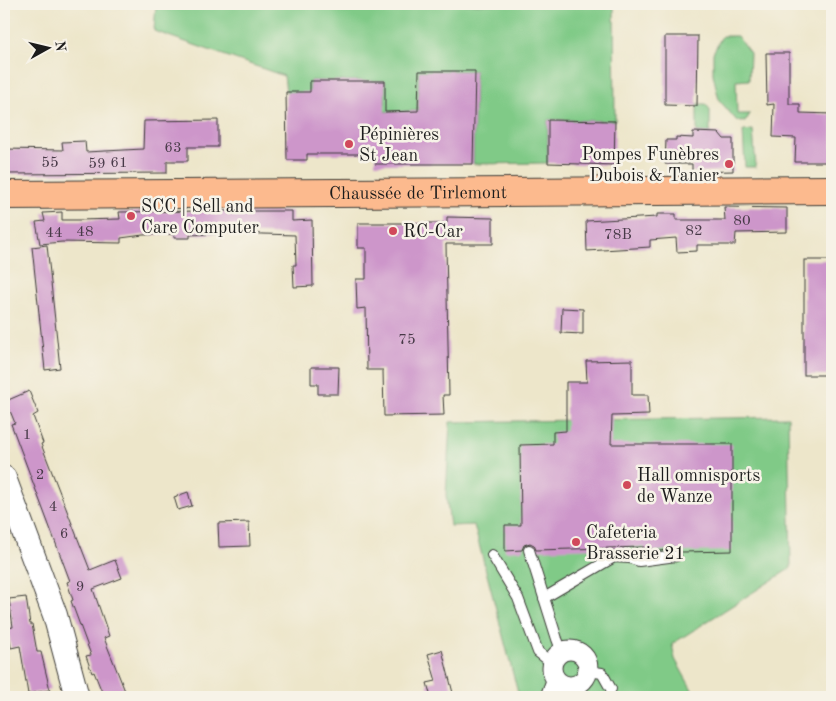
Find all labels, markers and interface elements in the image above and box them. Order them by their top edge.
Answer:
north arrow [22,22,72,72]
text: N [52,40,68,53]
place label: Pépinières St Jean [359,126,439,165]
marker: Pépinières St Jean [343,138,355,150]
house number: 63 [164,141,182,156]
place label: Pompes Funèbres Dubois & Tanier [582,146,720,185]
house number: 55 [41,156,59,171]
house number: 61 [110,156,128,171]
house number: 59 [88,157,106,172]
marker: Pompes Funèbres Dubois & Tanier [723,158,735,170]
street label: Chaussée de Tirlemont [329,184,507,203]
place label: SCC | Sell and Care Computer [141,198,259,237]
marker: SCC | Sell and Care Computer [125,210,137,222]
house number: 80 [733,214,751,229]
place label: RC-Car [403,223,464,241]
house number: 82 [685,224,703,239]
house number: 48 [76,225,94,240]
marker: RC-Car [387,225,399,237]
house number: 44 [45,226,63,241]
house number: 78B [604,228,632,243]
house number: 75 [398,333,416,348]
house number: 1 [23,428,31,443]
place label: Hall omnisports de Wanze [637,467,760,506]
house number: 2 [36,468,44,483]
marker: Hall omnisports de Wanze [621,479,633,491]
house number: 4 [49,500,57,515]
place label: Cafeteria Brasserie 21 [586,524,685,563]
house number: 6 [60,527,68,542]
marker: Cafeteria Brasserie 21 [570,536,582,548]
house number: 9 [76,580,84,595]

